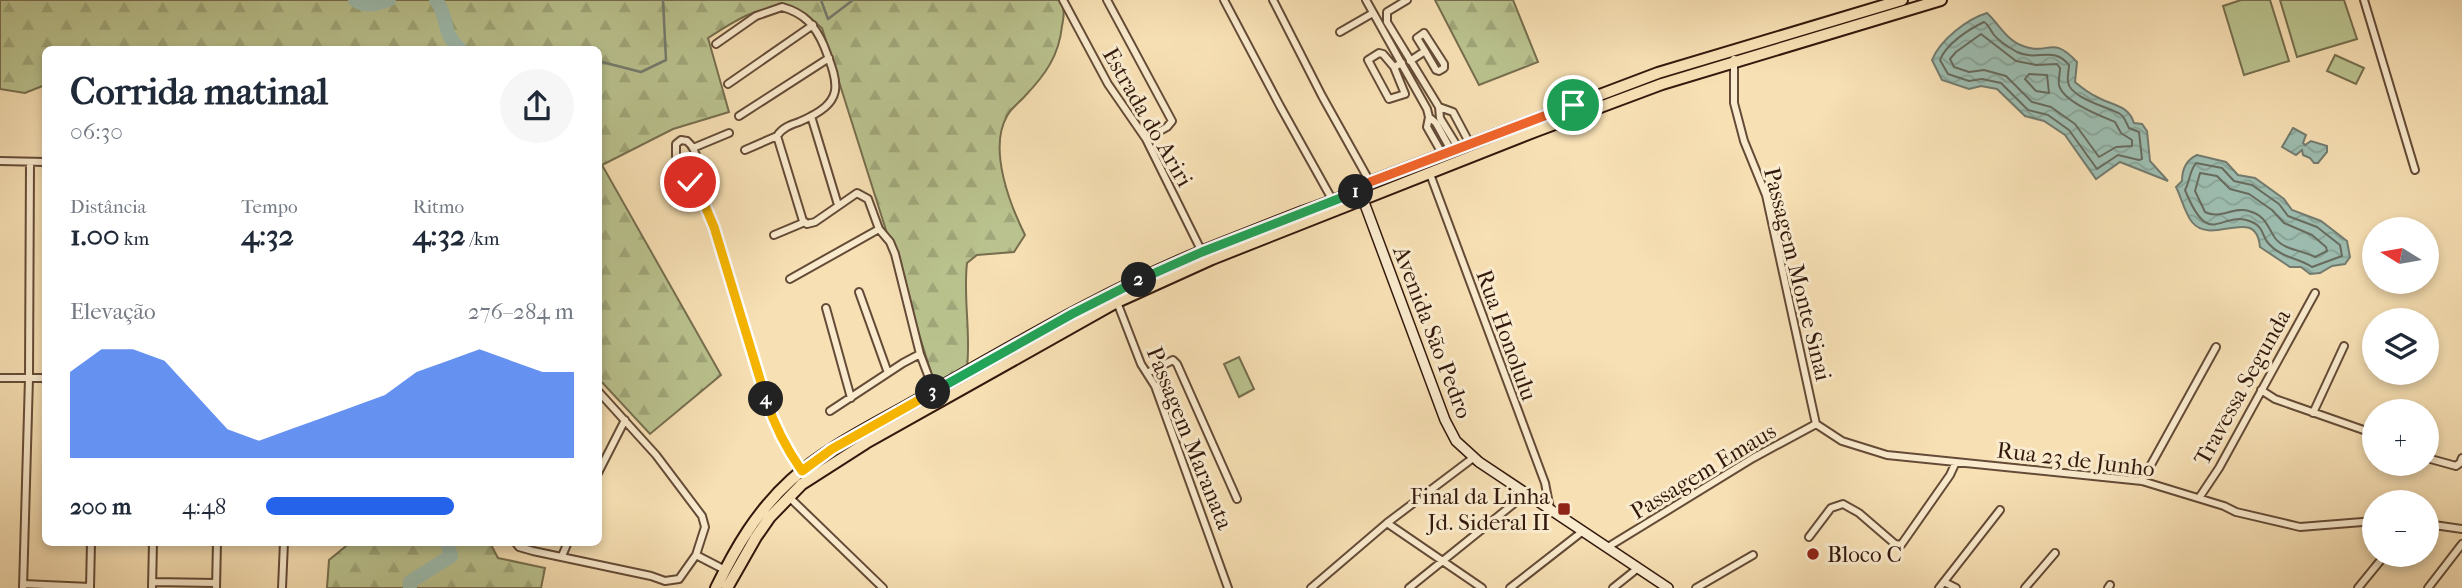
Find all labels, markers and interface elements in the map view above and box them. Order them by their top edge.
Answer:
street label: Estrada do Ariri [1097,43,1198,192]
text: Corrida matinal [70,69,328,114]
button: share [500,69,574,143]
pin [1543,75,1603,135]
icon: arrive [1554,86,1592,124]
text: 06:30 [70,118,123,145]
pin [660,152,720,212]
icon: check [671,163,709,201]
street label: Passagem Monte Sinai [1758,165,1837,384]
pin: 1 [1338,174,1374,210]
text: 1 [1352,180,1359,202]
text: Distância [70,196,146,218]
text: Tempo [241,196,298,218]
text: Ritmo [413,196,464,218]
north arrow [2362,217,2440,294]
map controls [2362,217,2439,567]
text: 1.00 [70,218,120,253]
text: 4:32 [241,218,294,253]
text: 4:32 [413,218,465,253]
text: km [120,228,149,250]
text: /km [465,228,500,250]
street label: Avenida São Pedro [1387,241,1478,422]
pin: 2 [1122,262,1156,298]
street label: Rua Honolulu [1470,266,1543,404]
text: 2 [1134,268,1143,290]
text: Elevação [70,298,156,325]
text: 276–284 m [468,298,574,325]
street label: Travessa Segunda [2188,304,2297,470]
button: layers [2362,308,2439,385]
street label: Passagem Maranata [1141,343,1239,534]
pin: 3 [916,374,950,410]
text: 3 [929,380,936,402]
pin: 4 [748,382,784,416]
text: 4 [760,387,771,409]
button: + [2362,399,2439,476]
street label: Passagem Emaus [1626,417,1781,525]
street label: Rua 23 de Junho [1995,436,2157,483]
place label: Final da Linha Jd. Sideral II [1410,483,1550,536]
button: − [2362,490,2439,567]
text: 200 m [70,493,131,520]
text: 4:48 [182,493,226,520]
marker: Final da Linha Jd. Sideral II [1556,501,1572,517]
place label: Bloco C [1827,541,1902,568]
marker: Bloco C [1805,546,1821,562]

